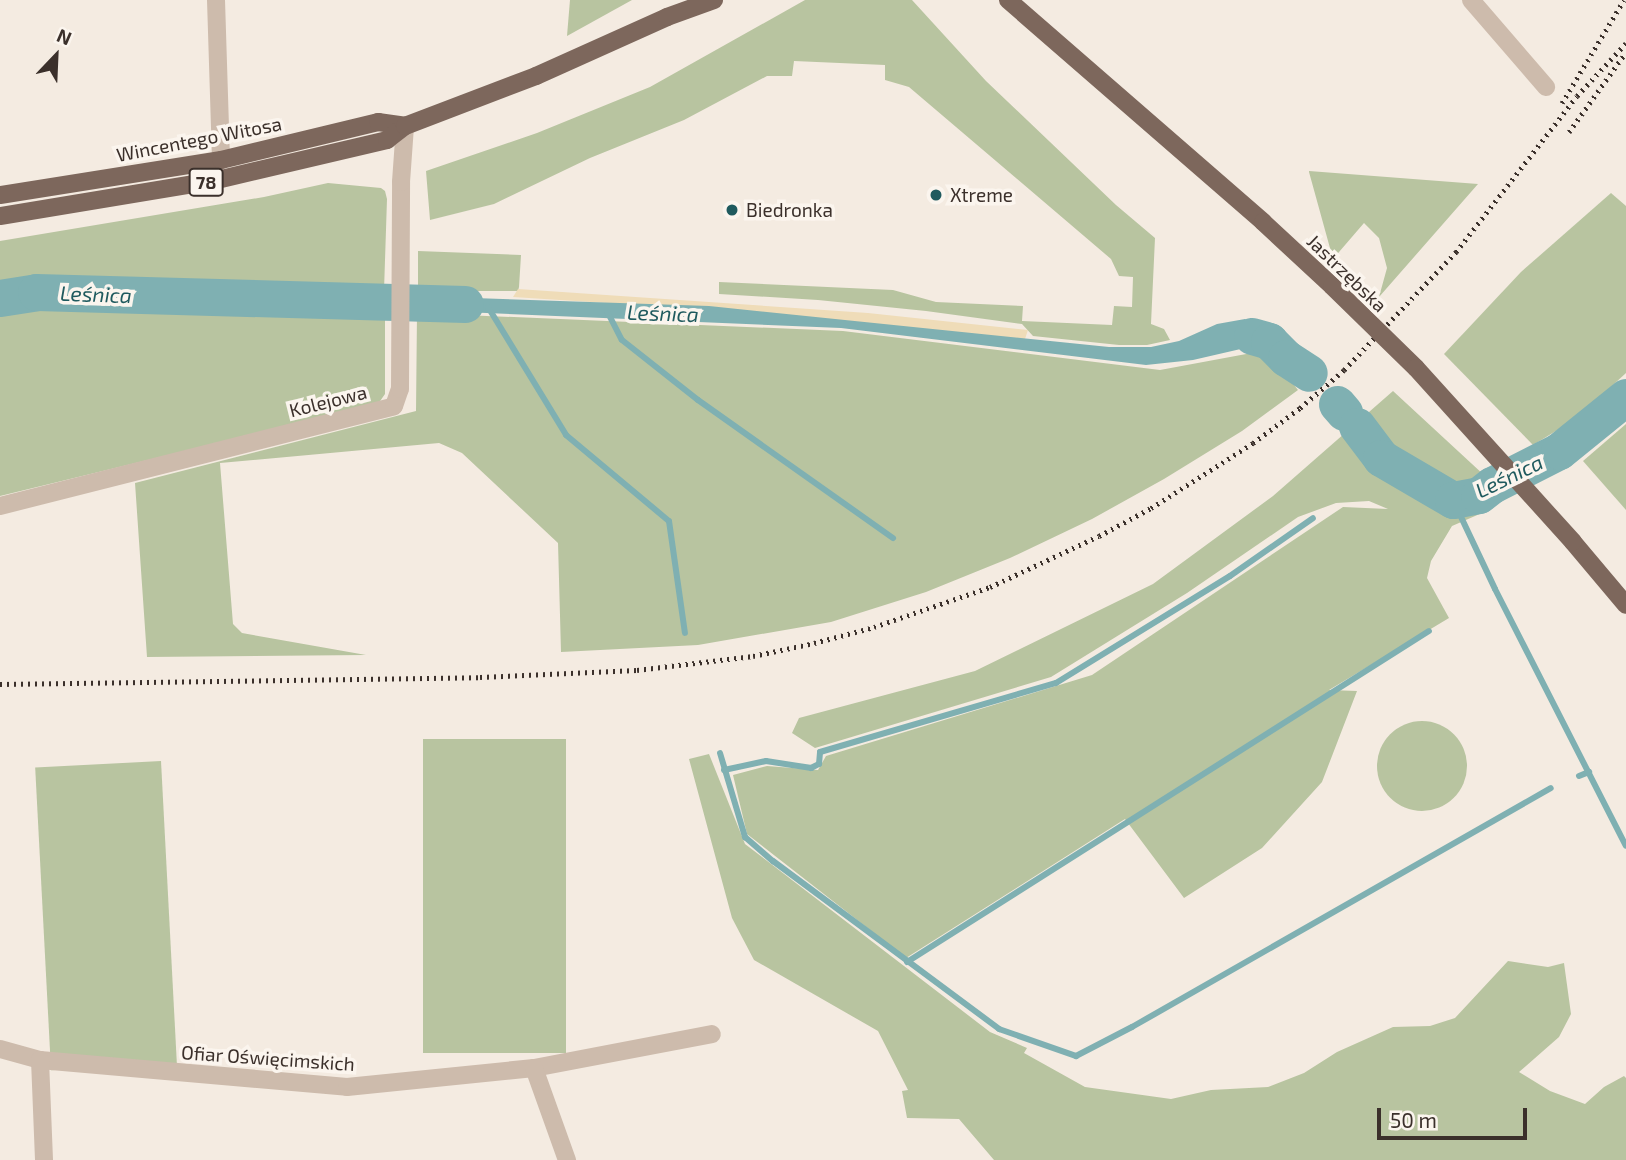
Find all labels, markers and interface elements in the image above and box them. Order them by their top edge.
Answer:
north arrow [21,21,91,91]
text: N [54,23,75,49]
street label: Wincentego Witosa [114,112,284,166]
road number: 78 [188,168,224,196]
place label: Xtreme [950,184,1013,206]
marker: Xtreme [928,187,944,203]
place label: Biedronka [746,199,833,221]
marker: Biedronka [724,202,740,218]
street label: Jastrzębska [1302,229,1392,317]
water label: Leśnica [60,280,132,308]
water label: Leśnica [627,299,699,327]
street label: Kolejowa [287,380,369,422]
water label: Leśnica [1471,449,1547,503]
street label: Ofiar Oświęcimskich [180,1041,356,1075]
scale bar [1381,1094,1532,1138]
text: 50 m [1390,1107,1437,1132]

